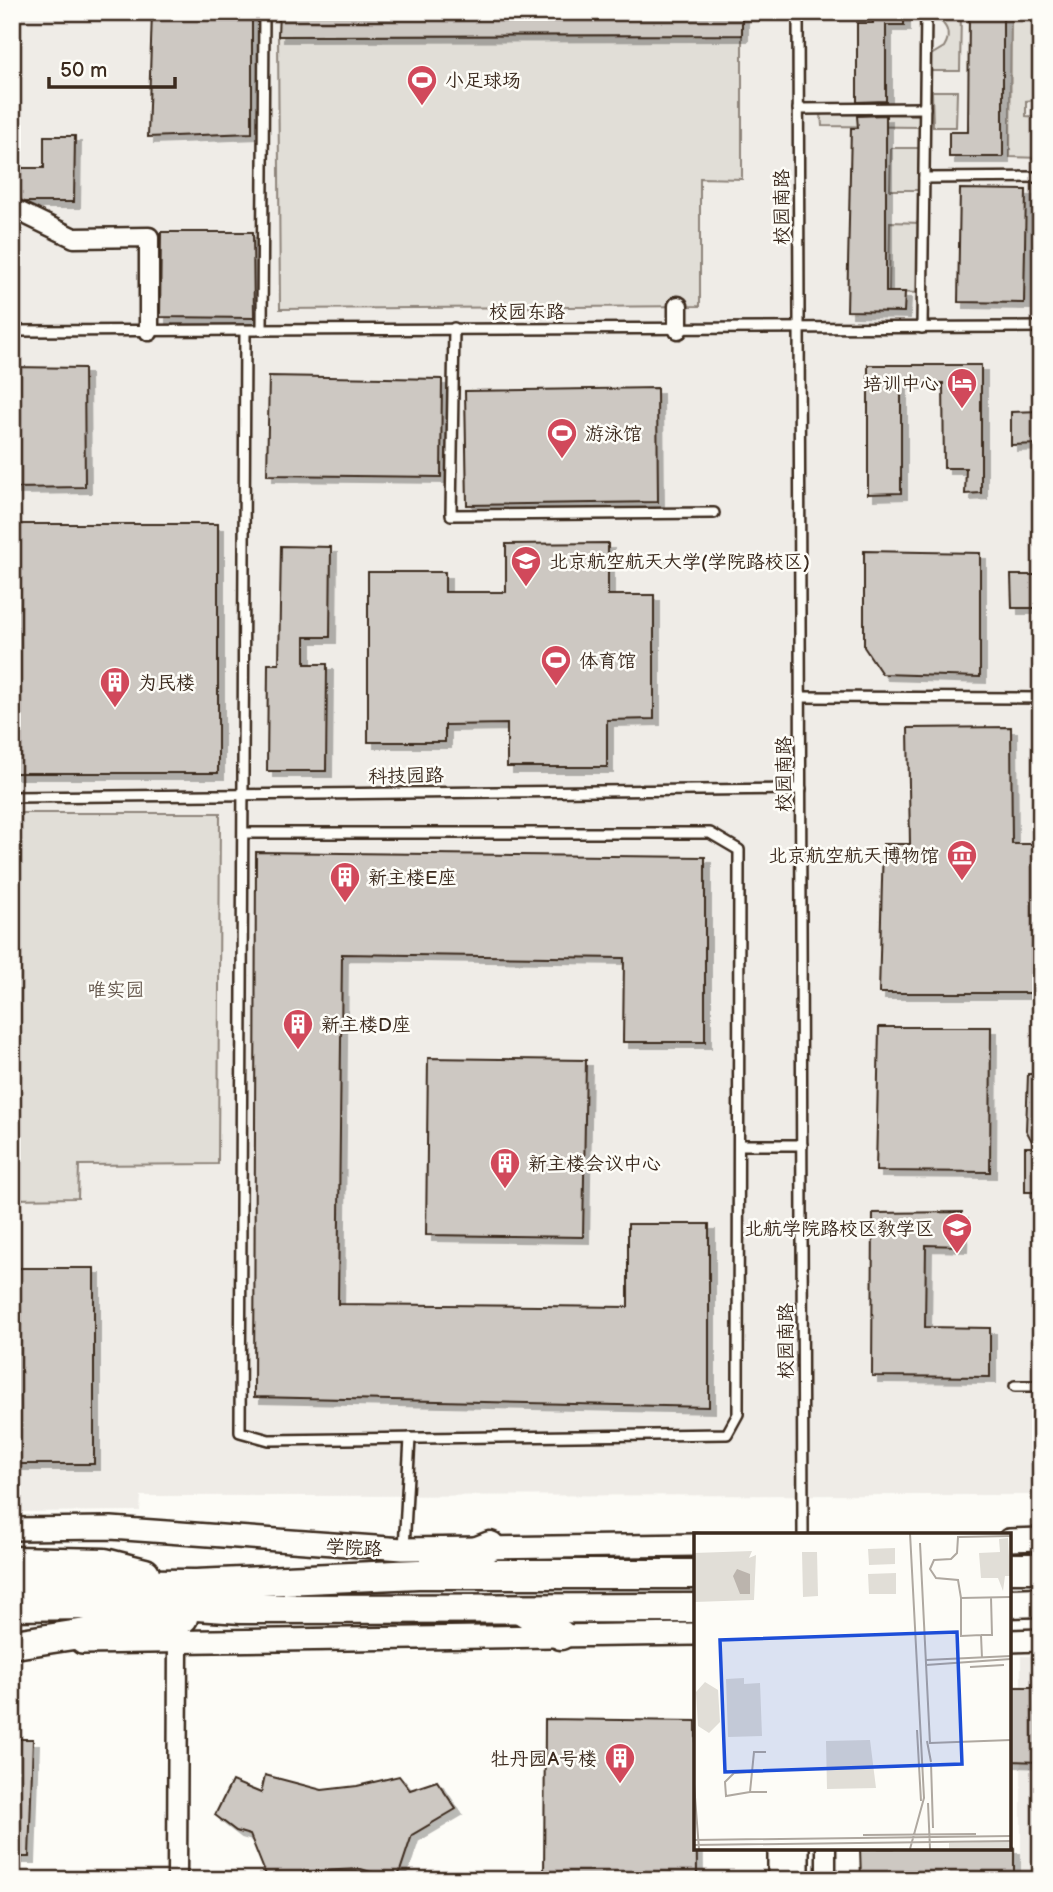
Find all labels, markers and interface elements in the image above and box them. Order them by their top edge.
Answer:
scale bar [49,46,175,90]
text: 50 m [60,58,107,83]
sports icon: 小足球场 [405,63,439,107]
place label: 小足球场 [445,70,521,93]
street label: 校园南路 [771,169,794,245]
street label: 校园东路 [489,301,565,324]
hotel icon: 培训中心 [945,366,979,410]
place label: 培训中心 [863,373,939,396]
sports icon: 游泳馆 [545,416,579,460]
place label: 游泳馆 [585,423,642,446]
school or university icon: 北京航空航天大学(学院路校区) [509,544,543,588]
place label: 北京航空航天大学(学院路校区) [549,551,810,574]
sports icon: 体育馆 [539,643,573,687]
place label: 体育馆 [579,650,636,673]
building icon: 为民楼 [98,665,132,709]
place label: 为民楼 [138,672,195,695]
street label: 校园南路 [773,736,796,812]
street label: 科技园路 [368,764,444,789]
museum icon: 北京航空航天博物馆 [945,838,979,882]
place label: 北京航空航天博物馆 [768,845,939,868]
building icon: 新主楼E座 [328,860,362,904]
place label: 新主楼E座 [368,867,457,890]
park label: 唯实园 [87,979,145,1002]
building icon: 新主楼D座 [281,1007,315,1051]
place label: 新主楼D座 [321,1014,411,1037]
building icon: 新主楼会议中心 [488,1146,522,1190]
place label: 新主楼会议中心 [528,1153,661,1176]
school or university icon: 北航学院路校区教学区 [940,1211,974,1255]
place label: 北航学院路校区教学区 [744,1218,934,1241]
street label: 校园南路 [775,1303,798,1379]
inset map [694,1533,1011,1850]
street label: 学院路 [325,1536,383,1561]
building icon: 牡丹园A号楼 [603,1741,637,1785]
place label: 牡丹园A号楼 [490,1748,597,1771]

